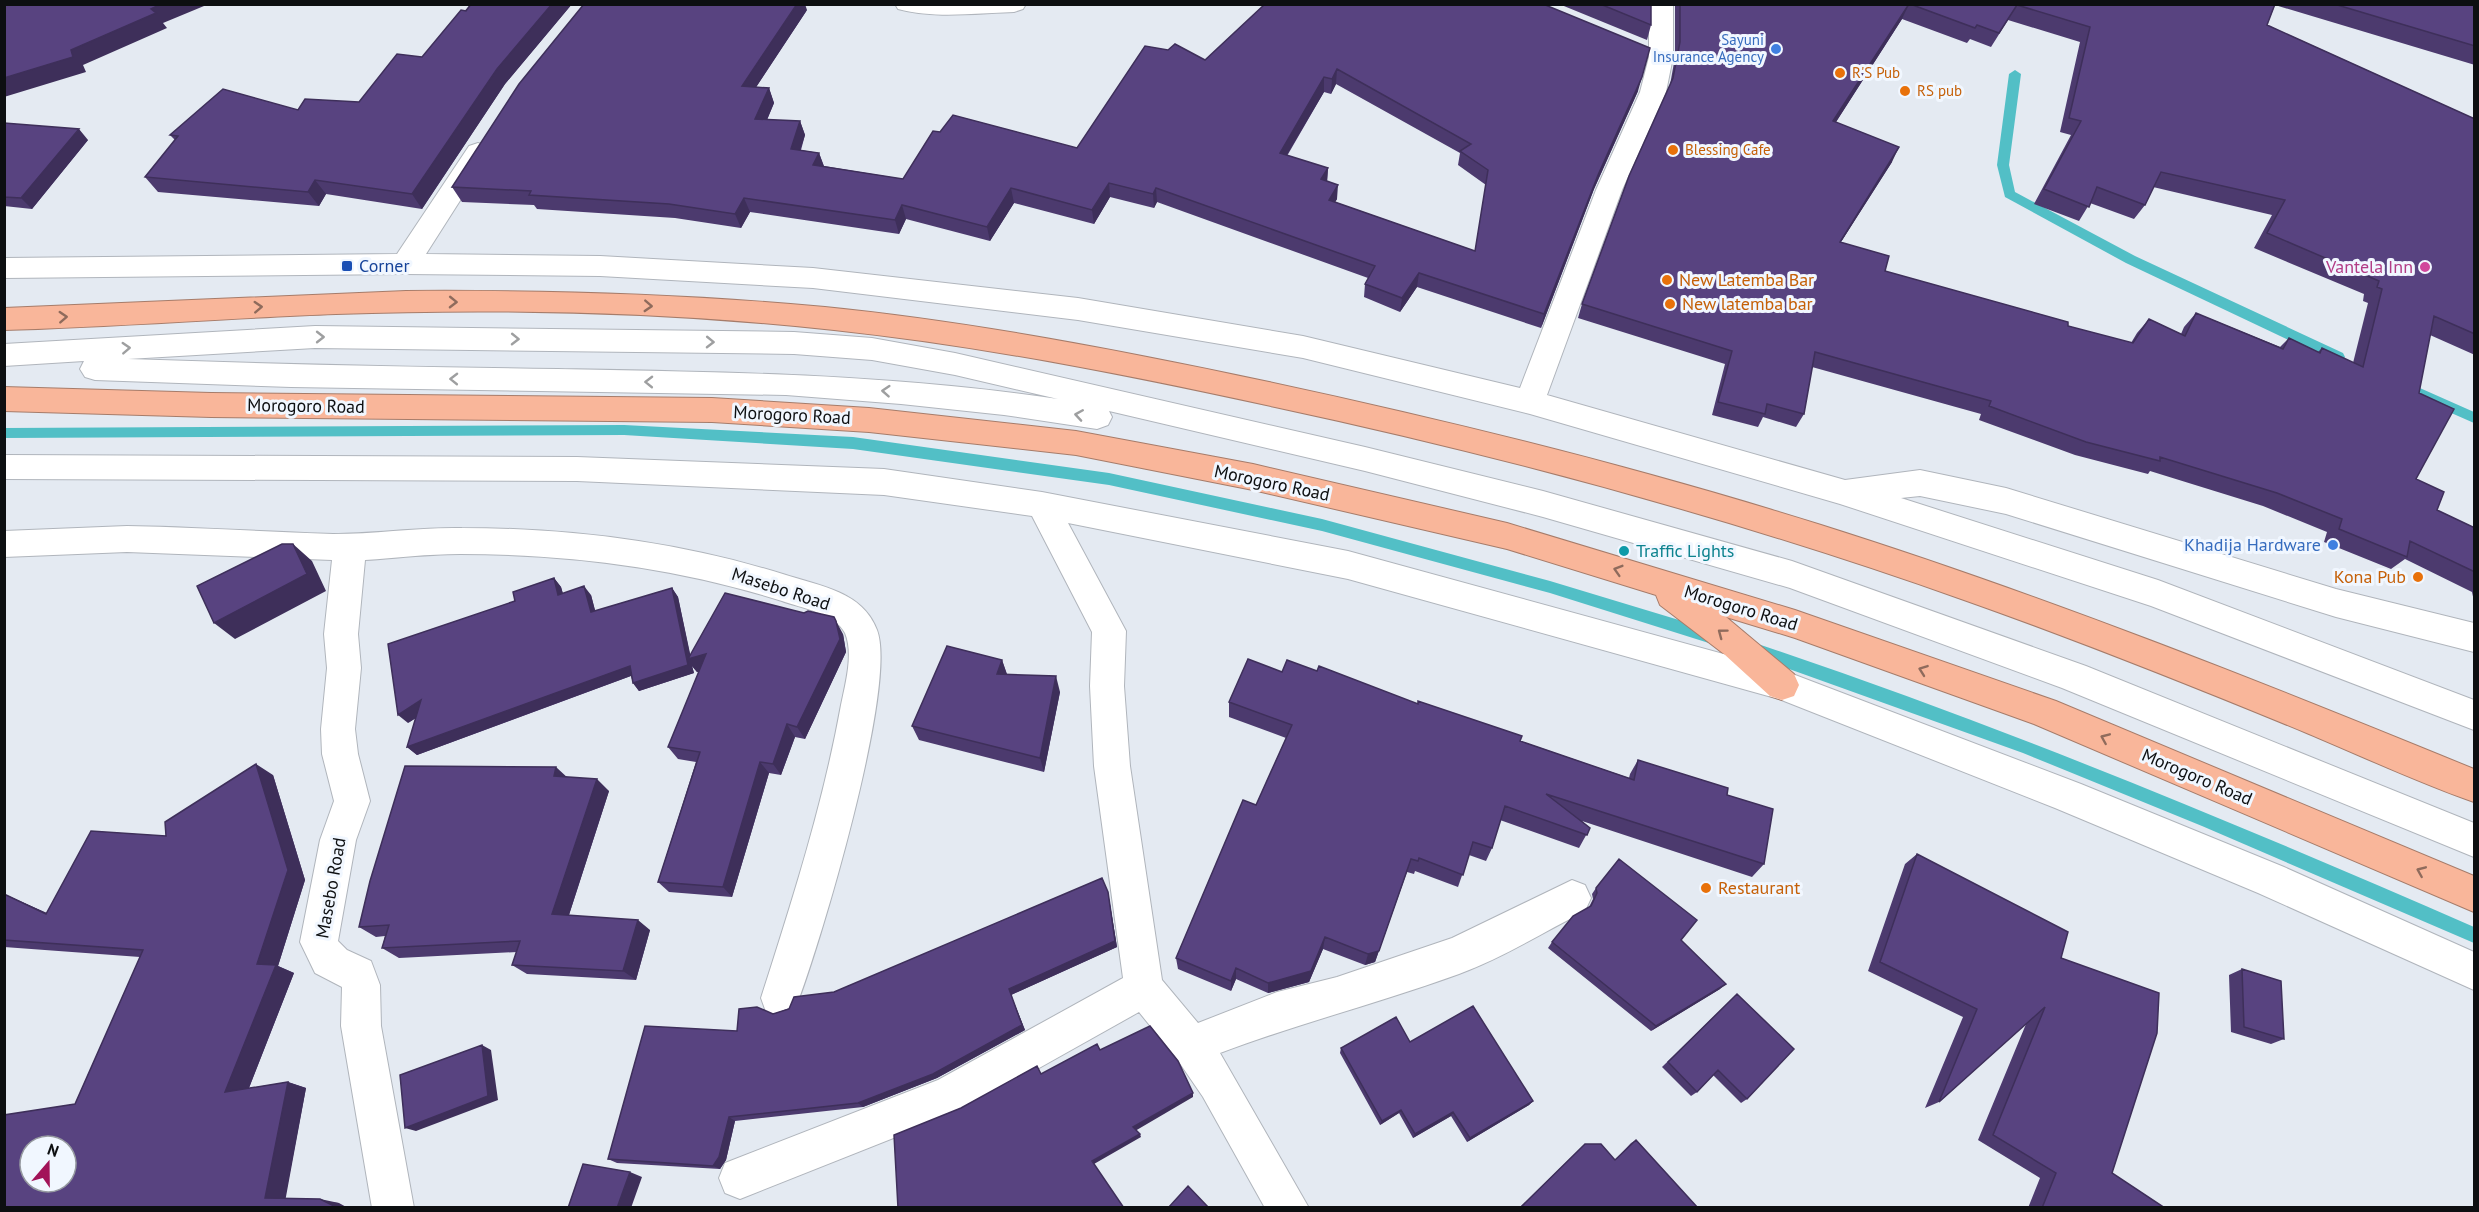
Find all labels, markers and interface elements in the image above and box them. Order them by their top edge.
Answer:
place label: Sayuni Insurance Agency [1653,30,1764,66]
marker: Sayuni Insurance Agency [1769,42,1783,56]
place label: R'S Pub [1852,63,1900,82]
marker: R'S Pub [1833,66,1847,80]
place label: RS pub [1917,81,1962,100]
marker: RS pub [1898,84,1912,98]
place label: Blessing Cafe [1685,140,1771,159]
marker: Blessing Cafe [1666,143,1680,157]
place label: Corner [359,254,410,277]
place label: Vantela Inn [2325,255,2413,278]
marker: Corner [340,259,354,273]
marker: Vantela Inn [2418,260,2432,274]
place label: New Latemba Bar [1679,268,1814,291]
marker: New Latemba Bar [1660,273,1674,287]
place label: New latemba bar [1682,292,1813,315]
one-way arrow [448,296,457,308]
marker: New latemba bar [1663,297,1677,311]
one-way arrow [643,299,652,312]
one-way arrow [253,300,262,313]
one-way arrow [58,311,67,324]
one-way arrow [316,331,325,343]
one-way arrow [511,333,520,346]
one-way arrow [706,336,715,348]
one-way arrow [121,341,130,354]
one-way arrow [450,373,459,385]
one-way arrow [645,376,654,388]
one-way arrow [881,384,890,397]
street label: Morogoro Road [247,393,365,418]
street label: Morogoro Road [733,400,851,429]
one-way arrow [1075,409,1084,421]
street label: Morogoro Road [1212,459,1332,506]
place label: Khadija Hardware [2184,533,2321,556]
marker: Khadija Hardware [2326,538,2340,552]
place label: Traffic Lights [1636,539,1734,562]
marker: Traffic Lights [1617,544,1631,558]
street label: Masebo Road [729,562,833,615]
one-way arrow [1613,565,1624,577]
place label: Kona Pub [2334,565,2406,588]
marker: Kona Pub [2411,570,2425,584]
street label: Morogoro Road [1682,579,1801,636]
one-way arrow [1717,630,1728,641]
one-way arrow [1918,664,1929,677]
one-way arrow [2101,733,2112,745]
street label: Morogoro Road [2139,743,2256,810]
street label: Masebo Road [310,836,351,940]
one-way arrow [2416,866,2427,878]
place label: Restaurant [1718,876,1800,899]
marker: Restaurant [1699,881,1713,895]
north arrow [18,1134,78,1194]
text: N [45,1139,61,1161]

